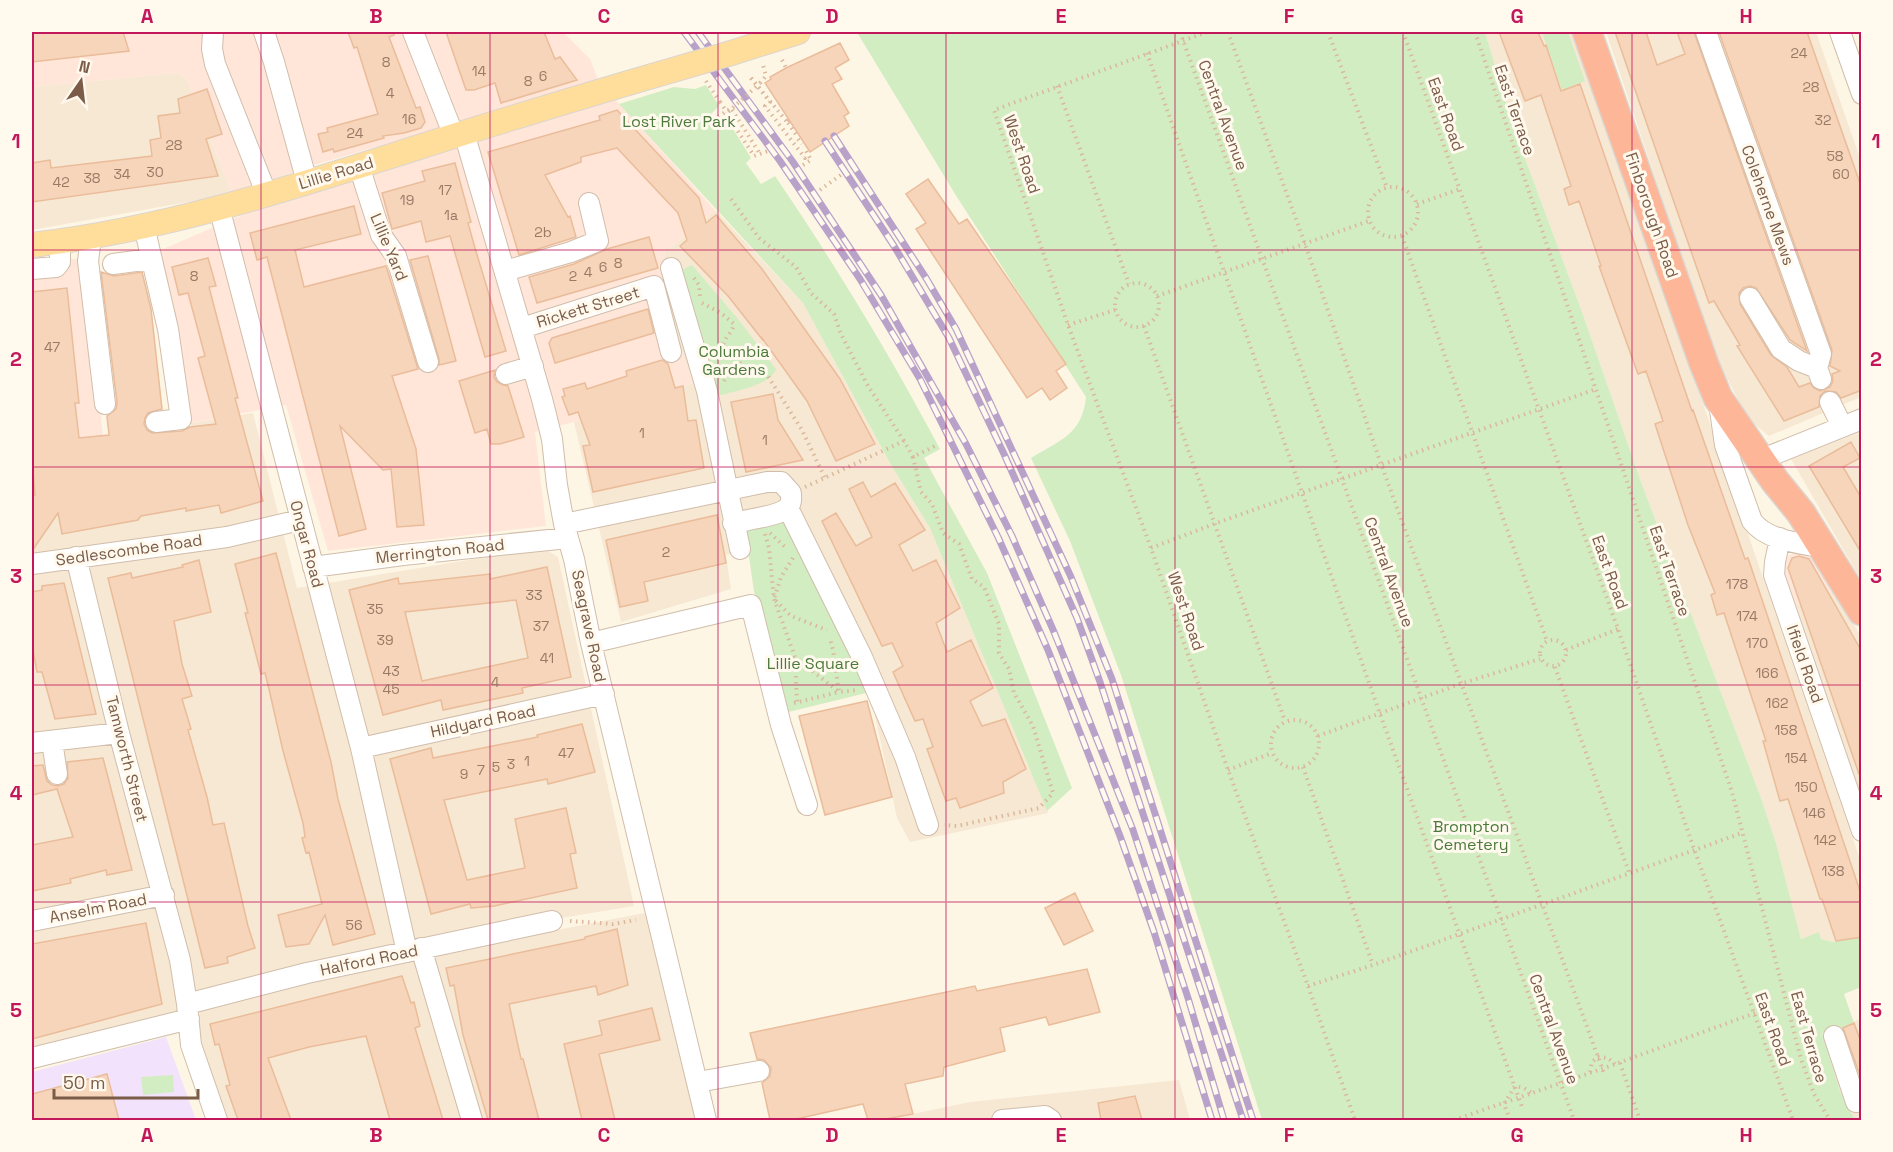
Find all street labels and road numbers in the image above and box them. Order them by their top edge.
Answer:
street label: Central Avenue [1193,57,1253,173]
street label: East Terrace [1490,62,1540,158]
street label: East Road [1423,74,1469,154]
street label: West Road [999,112,1045,196]
street label: Coleherne Mews [1736,142,1800,268]
street label: Finborough Road [1621,149,1683,281]
street label: Lillie Road [296,152,376,194]
street label: Lillie Yard [365,210,413,284]
street label: Rickett Street [534,281,642,333]
street label: Ongar Road [285,498,329,590]
street label: Central Avenue [1359,514,1419,630]
street label: East Terrace [1645,523,1695,619]
street label: Sedlescombe Road [54,529,204,571]
street label: East Road [1587,532,1633,612]
street label: Merrington Road [374,534,506,568]
street label: Seagrave Road [567,568,611,684]
street label: West Road [1163,569,1209,653]
street label: Ifield Road [1782,622,1828,706]
street label: Tamworth Street [101,694,153,824]
street label: Hildyard Road [428,700,538,742]
street label: Anselm Road [47,888,149,928]
street label: Halford Road [318,939,420,981]
street label: Central Avenue [1524,971,1584,1087]
street label: East Road [1750,989,1796,1069]
street label: East Terrace [1786,989,1832,1085]

